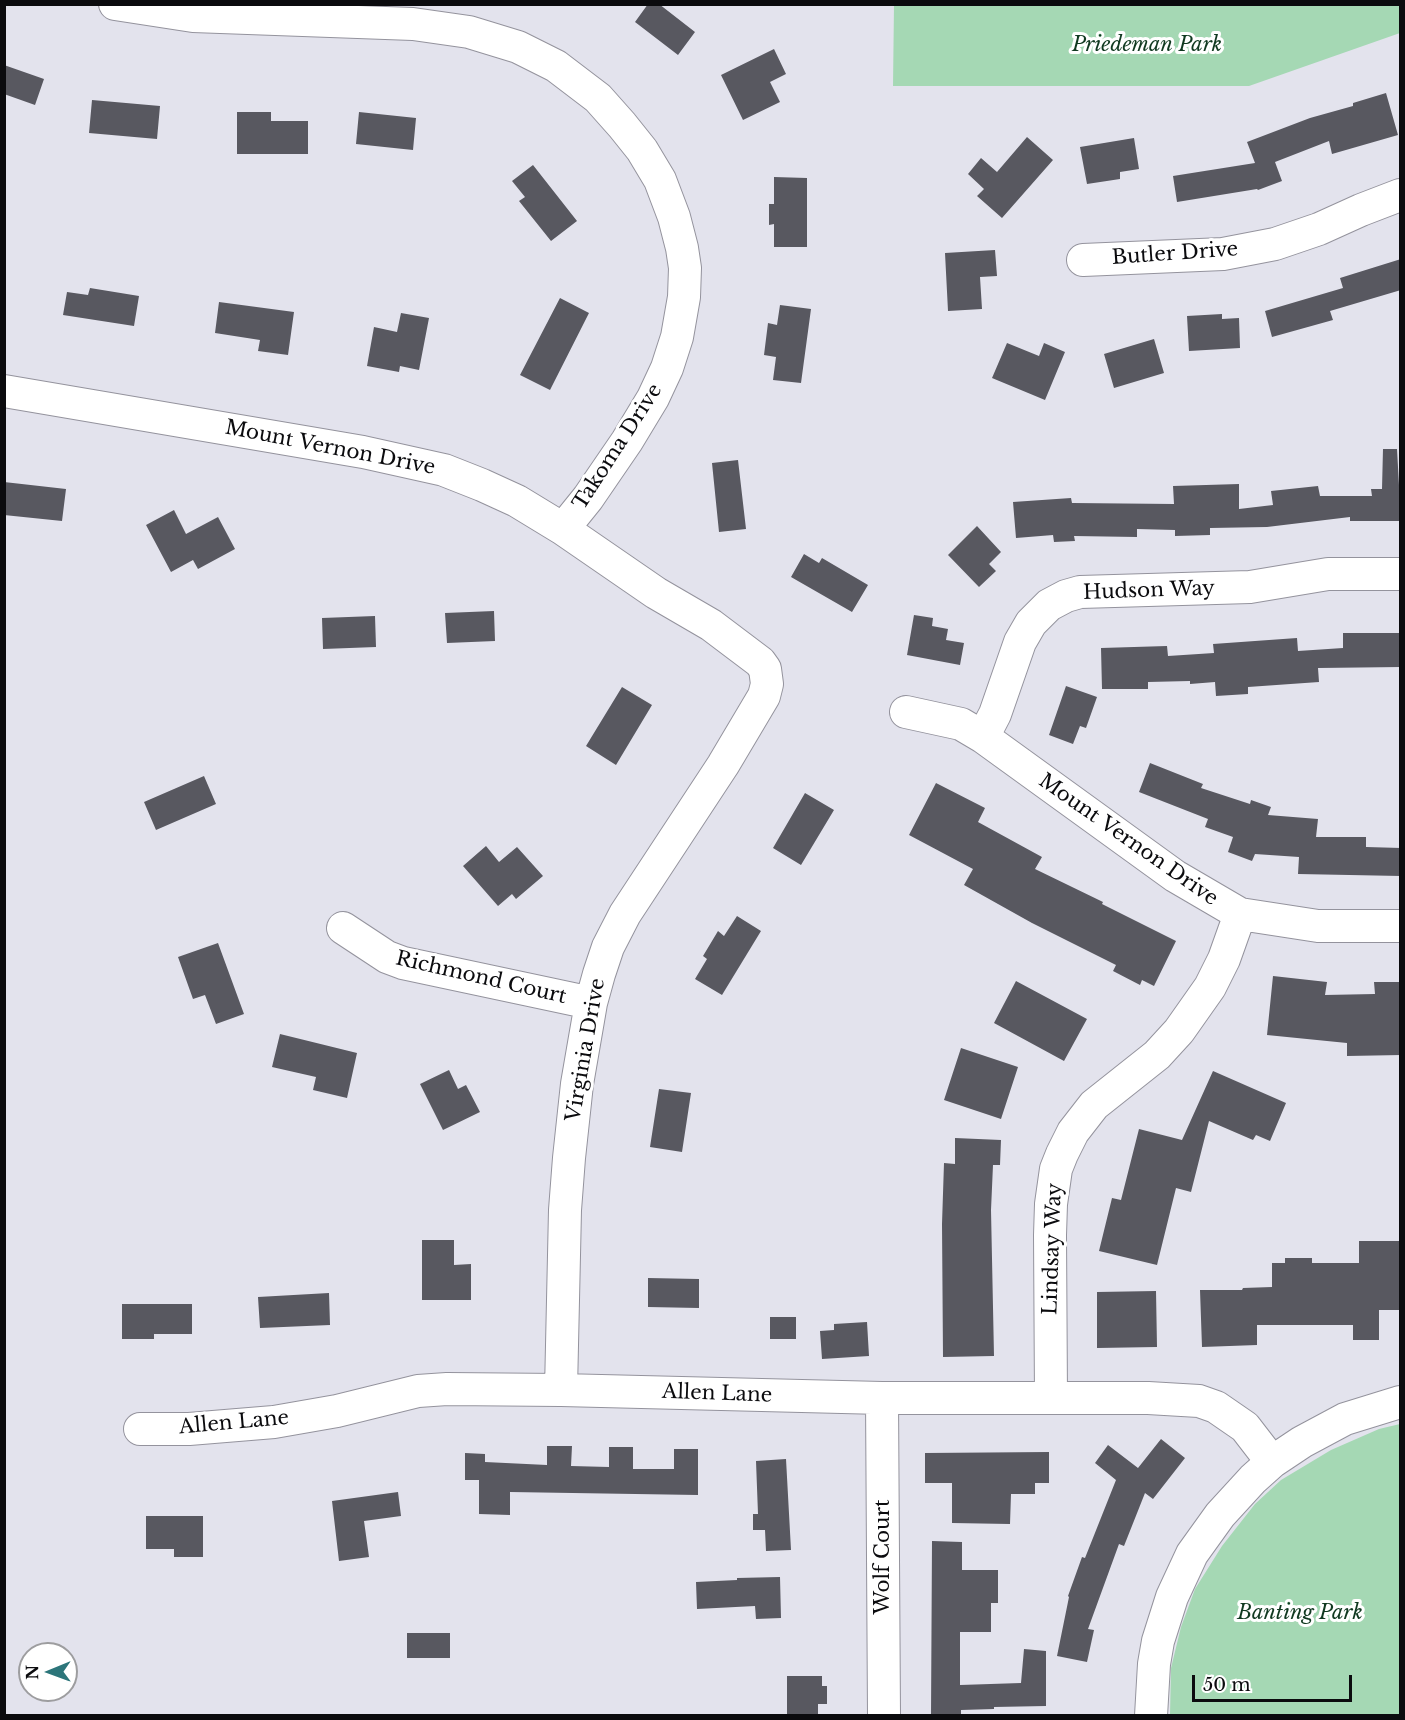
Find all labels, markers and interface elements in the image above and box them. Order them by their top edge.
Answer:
park label: Priedeman Park [1072,33,1222,57]
street label: Butler Drive [1111,238,1239,270]
street label: Takoma Drive [568,380,668,514]
street label: Mount Vernon Drive [223,416,437,480]
street label: Hudson Way [1083,577,1215,605]
street label: Mount Vernon Drive [1034,769,1222,911]
street label: Richmond Court [393,947,569,1009]
street label: Virginia Drive [562,976,610,1124]
street label: Lindsay Way [1039,1183,1067,1315]
street label: Allen Lane [661,1380,773,1408]
street label: Allen Lane [178,1406,290,1440]
street label: Wolf Court [871,1499,895,1615]
park label: Banting Park [1237,1601,1363,1625]
north arrow [18,1642,78,1702]
scale bar [1195,1663,1356,1701]
text: N [22,1665,42,1680]
text: 50 m [1203,1674,1251,1696]

